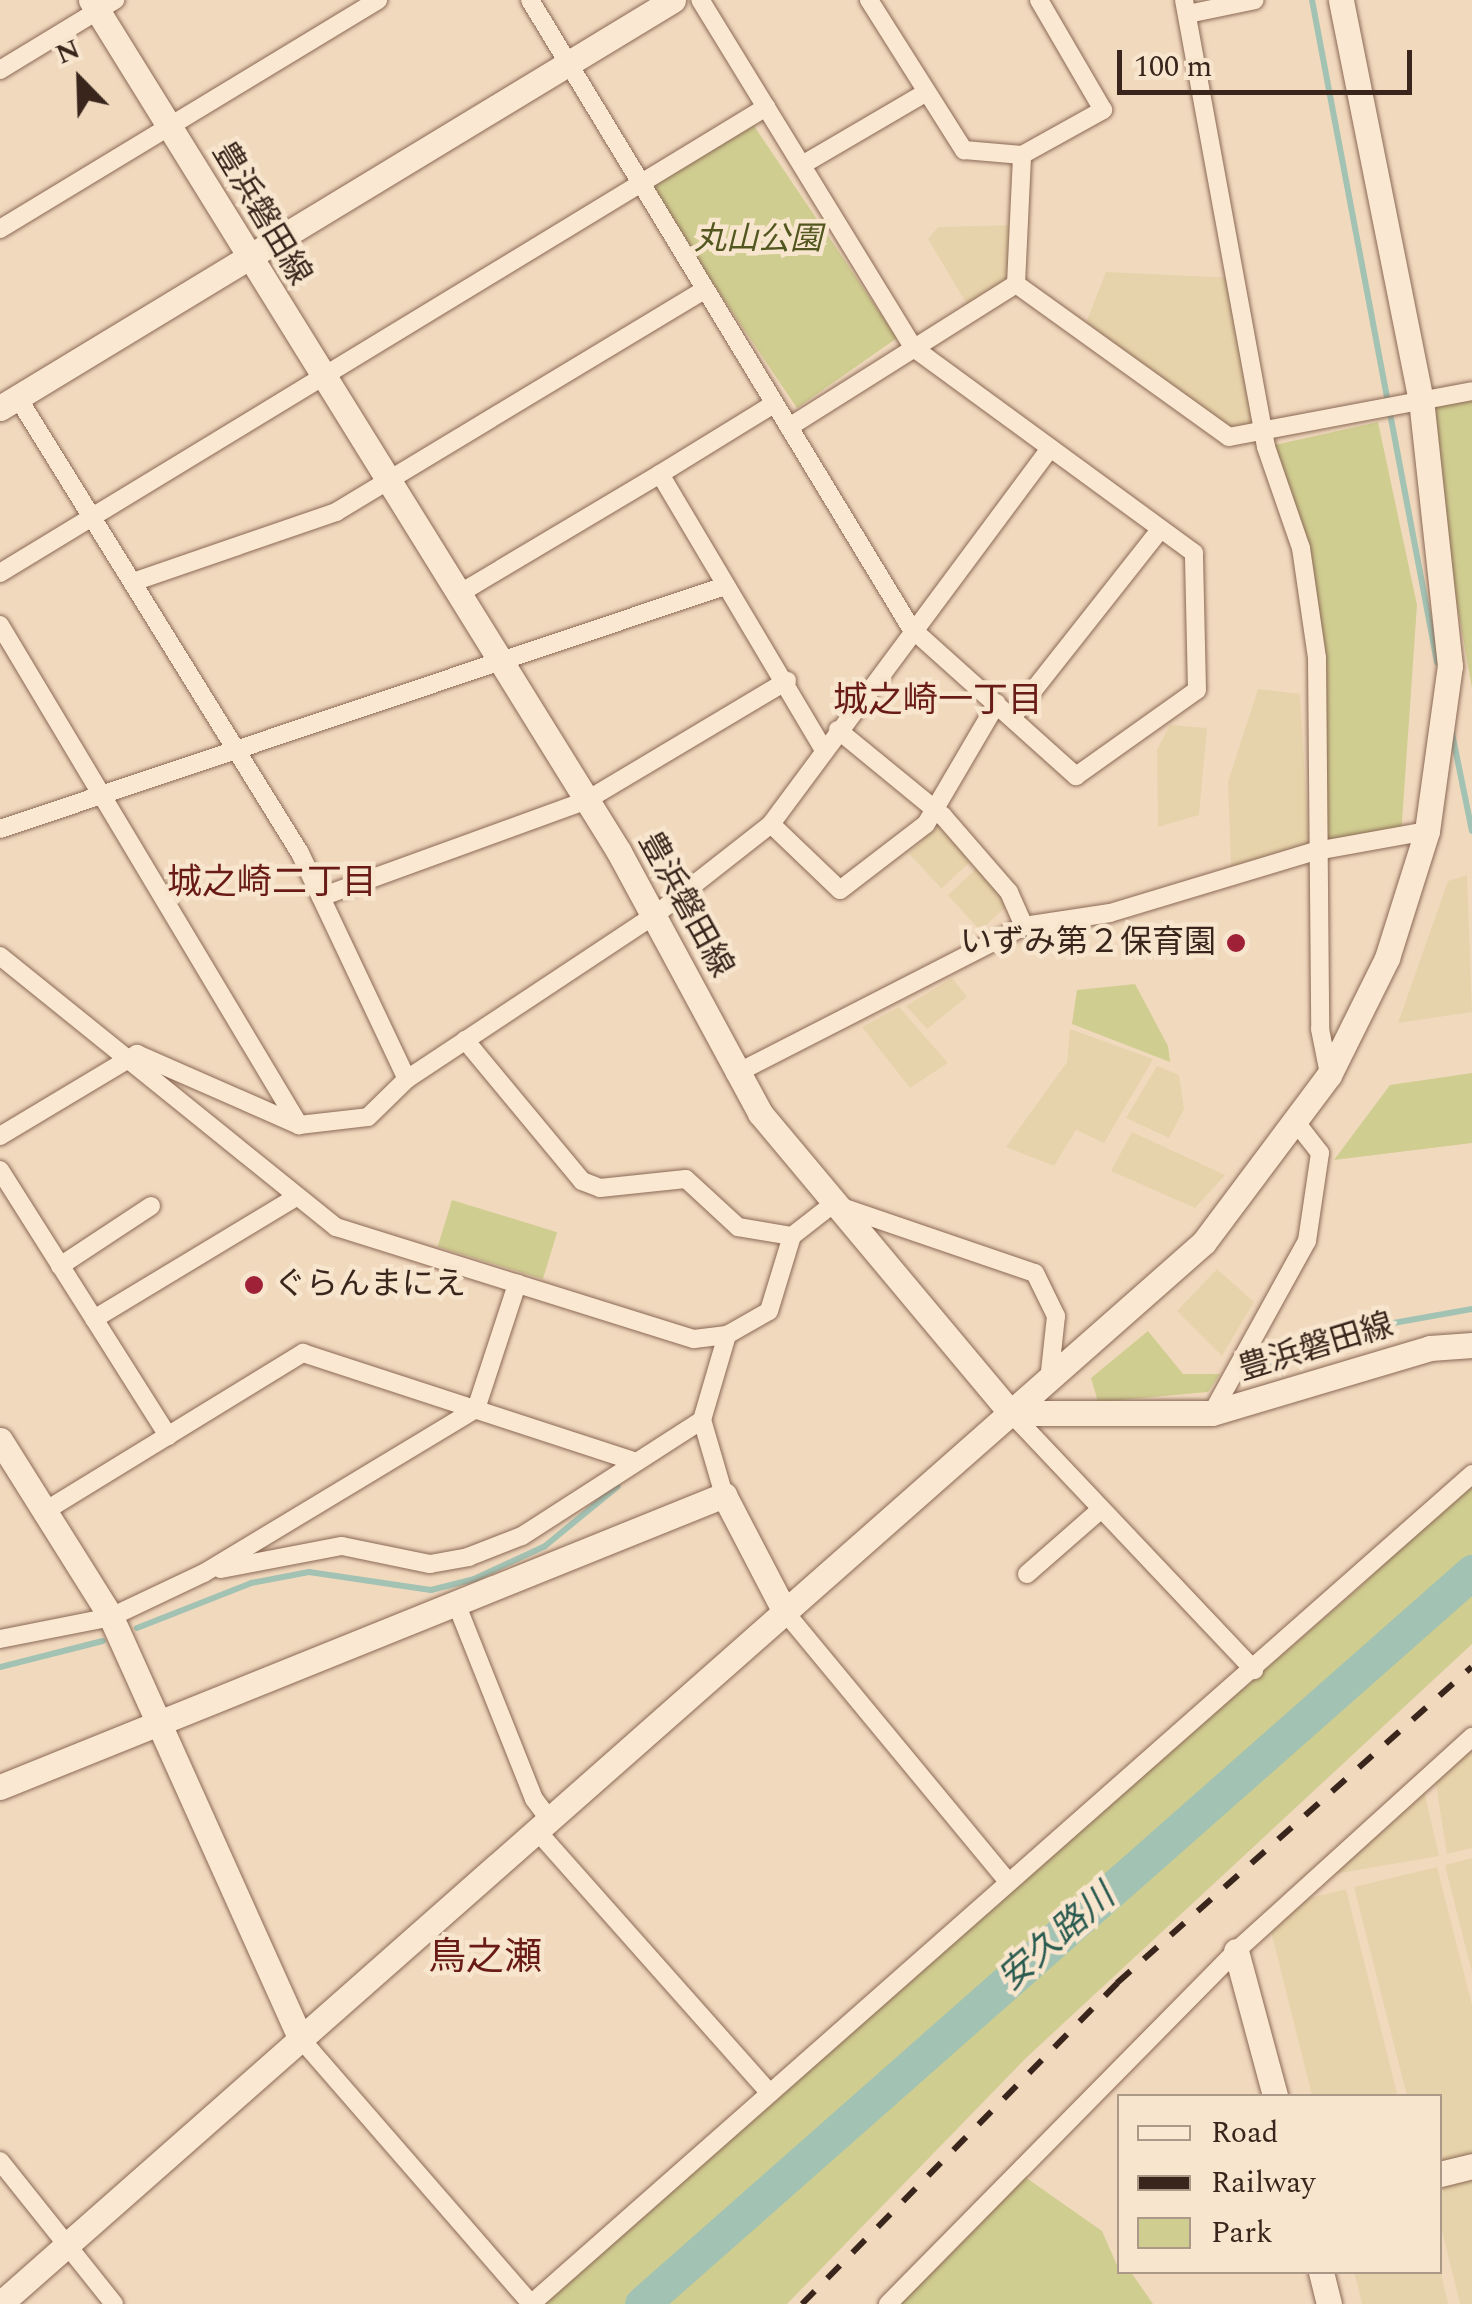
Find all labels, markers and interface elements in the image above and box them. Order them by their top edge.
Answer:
text: N [49,28,87,76]
north arrow [30,30,130,130]
scale bar [1122,30,1417,92]
text: 100 m [1134,44,1212,90]
street label: 豊浜磐田線 [203,136,319,292]
park label: 丸山公園 [694,221,822,259]
district label: 城之崎一丁目 [833,680,1043,722]
street label: 豊浜磐田線 [629,826,741,984]
district label: 城之崎二丁目 [167,862,377,904]
place label: いずみ第２保育園 [960,924,1216,962]
marker: いずみ第２保育園 [1225,932,1247,954]
place label: ぐらんまにえ [274,1266,466,1304]
marker: ぐらんまにえ [243,1274,265,1296]
street label: 豊浜磐田線 [1234,1306,1398,1390]
water label: 安久路川 [990,1876,1124,2000]
district label: 鳥之瀬 [428,1936,542,1982]
legend [1117,2094,1442,2274]
text: Road [1211,2110,1279,2156]
text: Railway [1211,2160,1316,2206]
text: Park [1211,2210,1273,2256]

